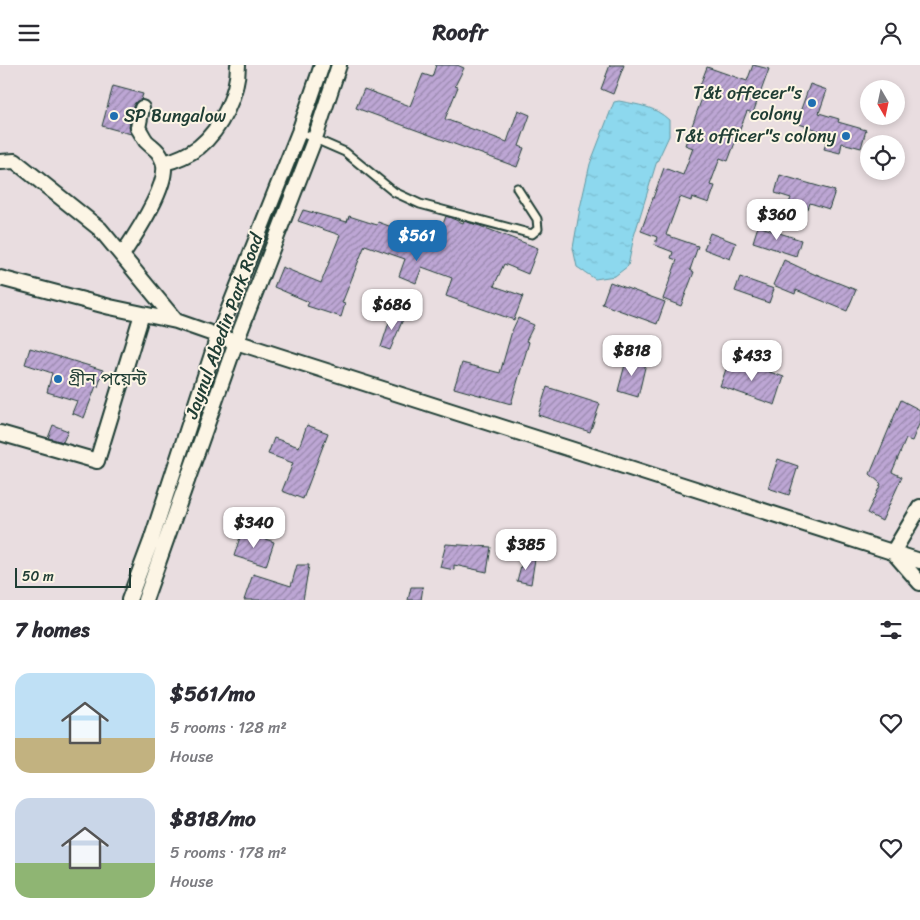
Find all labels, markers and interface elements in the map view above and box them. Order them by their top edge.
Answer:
text: Roofr [433,13,487,52]
icon: menu [15,19,43,47]
icon: person [877,19,905,47]
place label: T&t offecer"s colony [693,77,803,130]
north arrow [860,80,905,125]
map controls [860,80,905,180]
marker: T&t offecer"s colony [806,97,818,109]
place label: SP Bungalow [124,100,227,132]
marker: SP Bungalow [108,110,120,122]
place label: T&t officer"s colony [675,120,837,152]
marker: T&t officer"s colony [840,130,852,142]
button: locate [860,135,905,180]
pin: $360 [747,199,807,241]
text: $360 [758,200,796,229]
pin: $561 [387,219,447,262]
text: $561 [399,221,435,250]
street label: Jaynul Abedin Park Road [175,227,273,424]
pin: $686 [362,289,422,331]
text: $686 [373,290,411,319]
pin: $818 [602,335,662,377]
text: $818 [614,336,650,365]
pin: $433 [722,339,782,382]
text: $433 [733,341,771,370]
place label: গ্রীন পয়েন্ট [68,363,147,395]
marker: গ্রীন পয়েন্ট [52,373,64,385]
pin: $340 [224,507,284,549]
text: $340 [234,508,274,537]
pin: $385 [496,529,556,571]
text: $385 [507,530,545,559]
text: 50 m [22,564,54,589]
scale bar [15,565,131,588]
text: 7 homes [15,611,90,649]
icon: filters [877,616,905,644]
text: $561/mo [170,675,255,713]
icon: home [55,693,115,753]
icon: heart [877,709,905,737]
text: 5 rooms · 128 m² [170,713,287,742]
text: House [170,742,213,771]
text: $818/mo [170,800,256,838]
icon: home [55,818,115,878]
icon: heart [877,834,905,862]
text: 5 rooms · 178 m² [170,838,287,867]
text: House [170,867,213,896]

